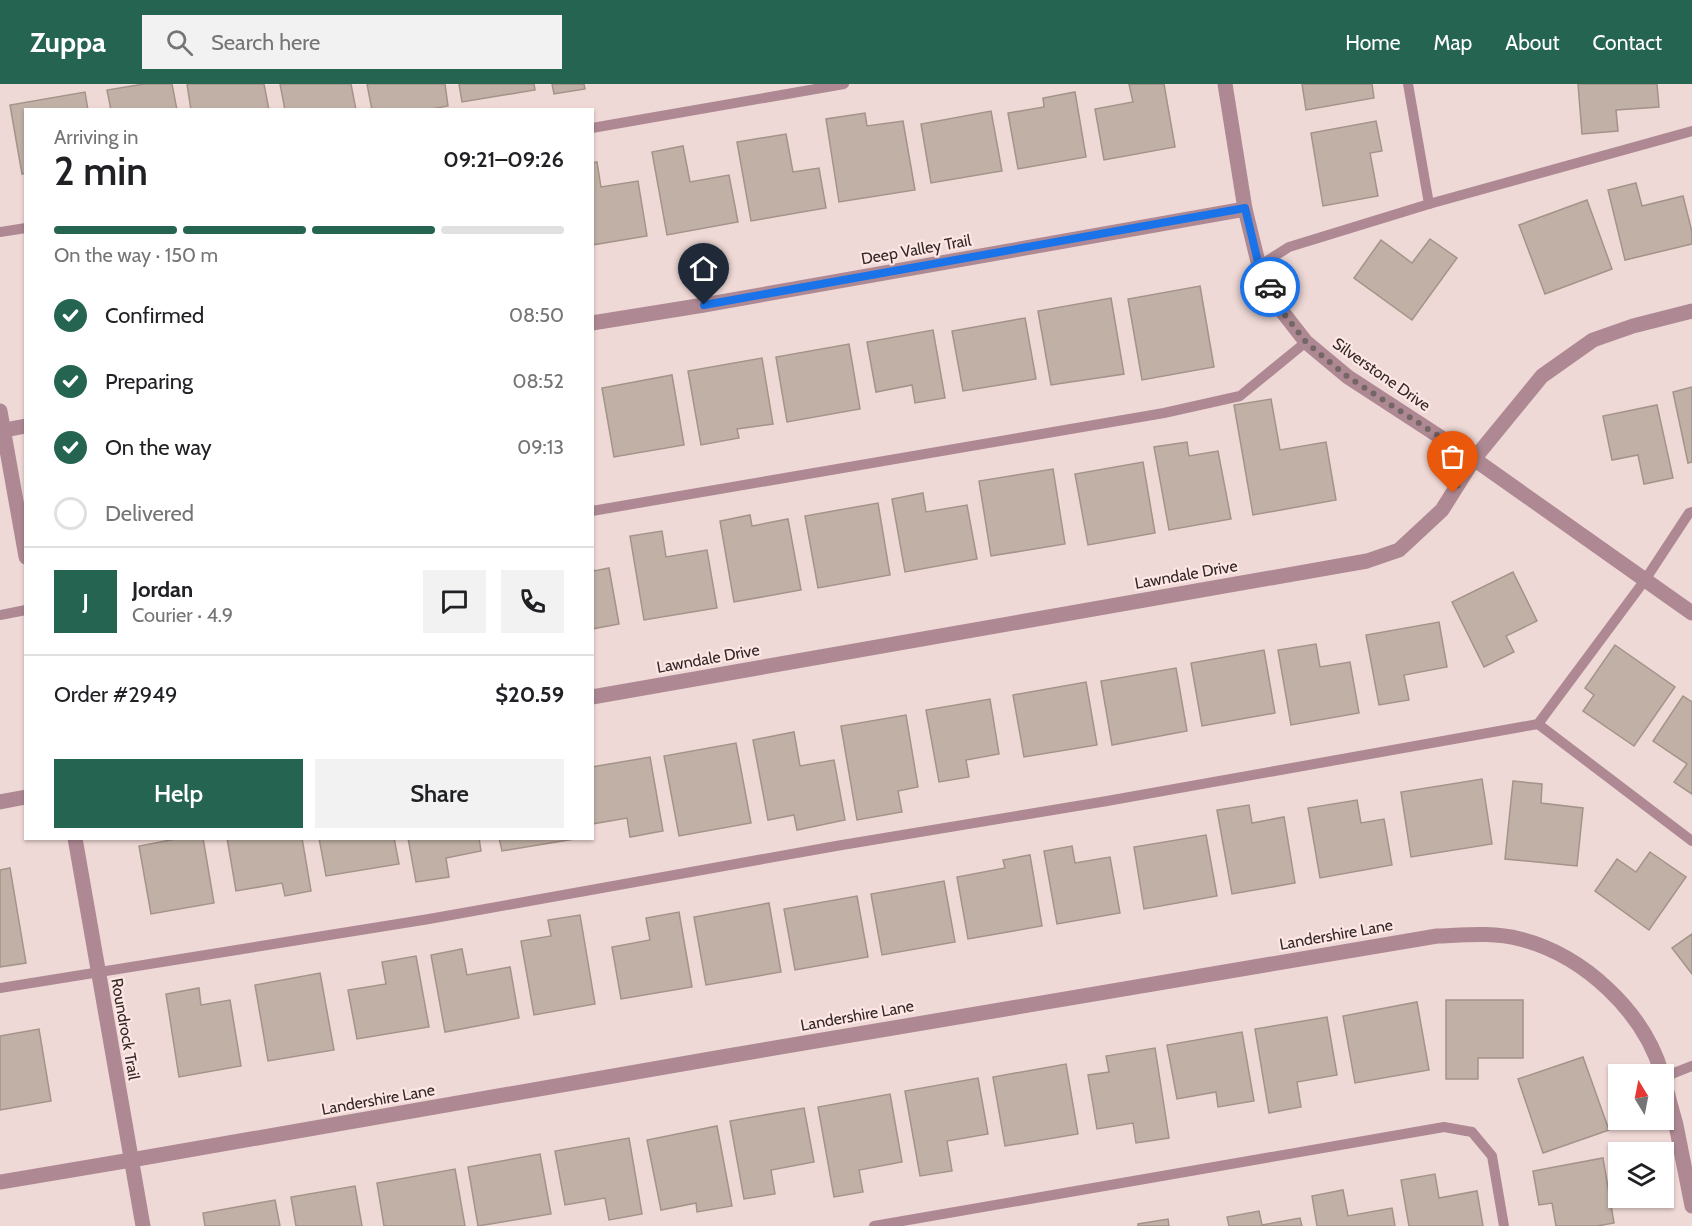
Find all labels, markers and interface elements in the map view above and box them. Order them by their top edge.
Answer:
search box [142,15,562,69]
text: Zuppa [30,25,106,59]
icon: search [163,26,196,59]
text: Search here [211,29,320,56]
text: Home [1345,30,1401,55]
text: Map [1434,30,1472,55]
text: About [1505,30,1559,55]
text: Contact [1592,30,1662,55]
text: Arriving in [54,125,138,149]
text: 09:21–09:26 [443,146,564,173]
text: 2 min [54,147,148,195]
street label: Deep Valley Trail [860,230,973,269]
text: On the way · 150 m [54,243,218,267]
pin [678,243,729,305]
icon: home [687,252,720,285]
courier [1240,257,1300,317]
icon: car [1254,271,1287,304]
icon: check [54,299,87,332]
text: Confirmed [105,302,204,329]
text: 08:50 [509,303,564,327]
street label: Silverstone Drive [1329,334,1434,415]
icon: check [54,365,87,398]
text: Preparing [105,368,193,395]
text: 08:52 [512,369,564,393]
icon: check [54,431,87,464]
pin [1427,431,1478,493]
text: On the way [105,434,212,461]
text: 09:13 [517,435,564,459]
icon: bag [1436,440,1469,473]
text: Delivered [105,500,194,527]
street label: Lawndale Drive [1133,556,1239,593]
button: chat [423,570,486,633]
button: phone [501,570,564,633]
text: Jordan [132,576,193,603]
text: J [82,588,89,615]
text: Courier · 4.9 [132,603,233,627]
street label: Lawndale Drive [655,640,761,677]
text: Order #2949 [54,681,178,708]
text: $20.59 [495,681,564,708]
button: Help [54,759,303,828]
button: Share [315,759,564,828]
street label: Landershire Lane [1278,915,1394,954]
street label: Roundrock Trail [107,977,144,1082]
street label: Landershire Lane [799,996,915,1035]
north arrow [1608,1064,1674,1130]
map controls [1608,1064,1674,1208]
street label: Landershire Lane [320,1080,436,1119]
button: layers [1608,1142,1674,1208]

